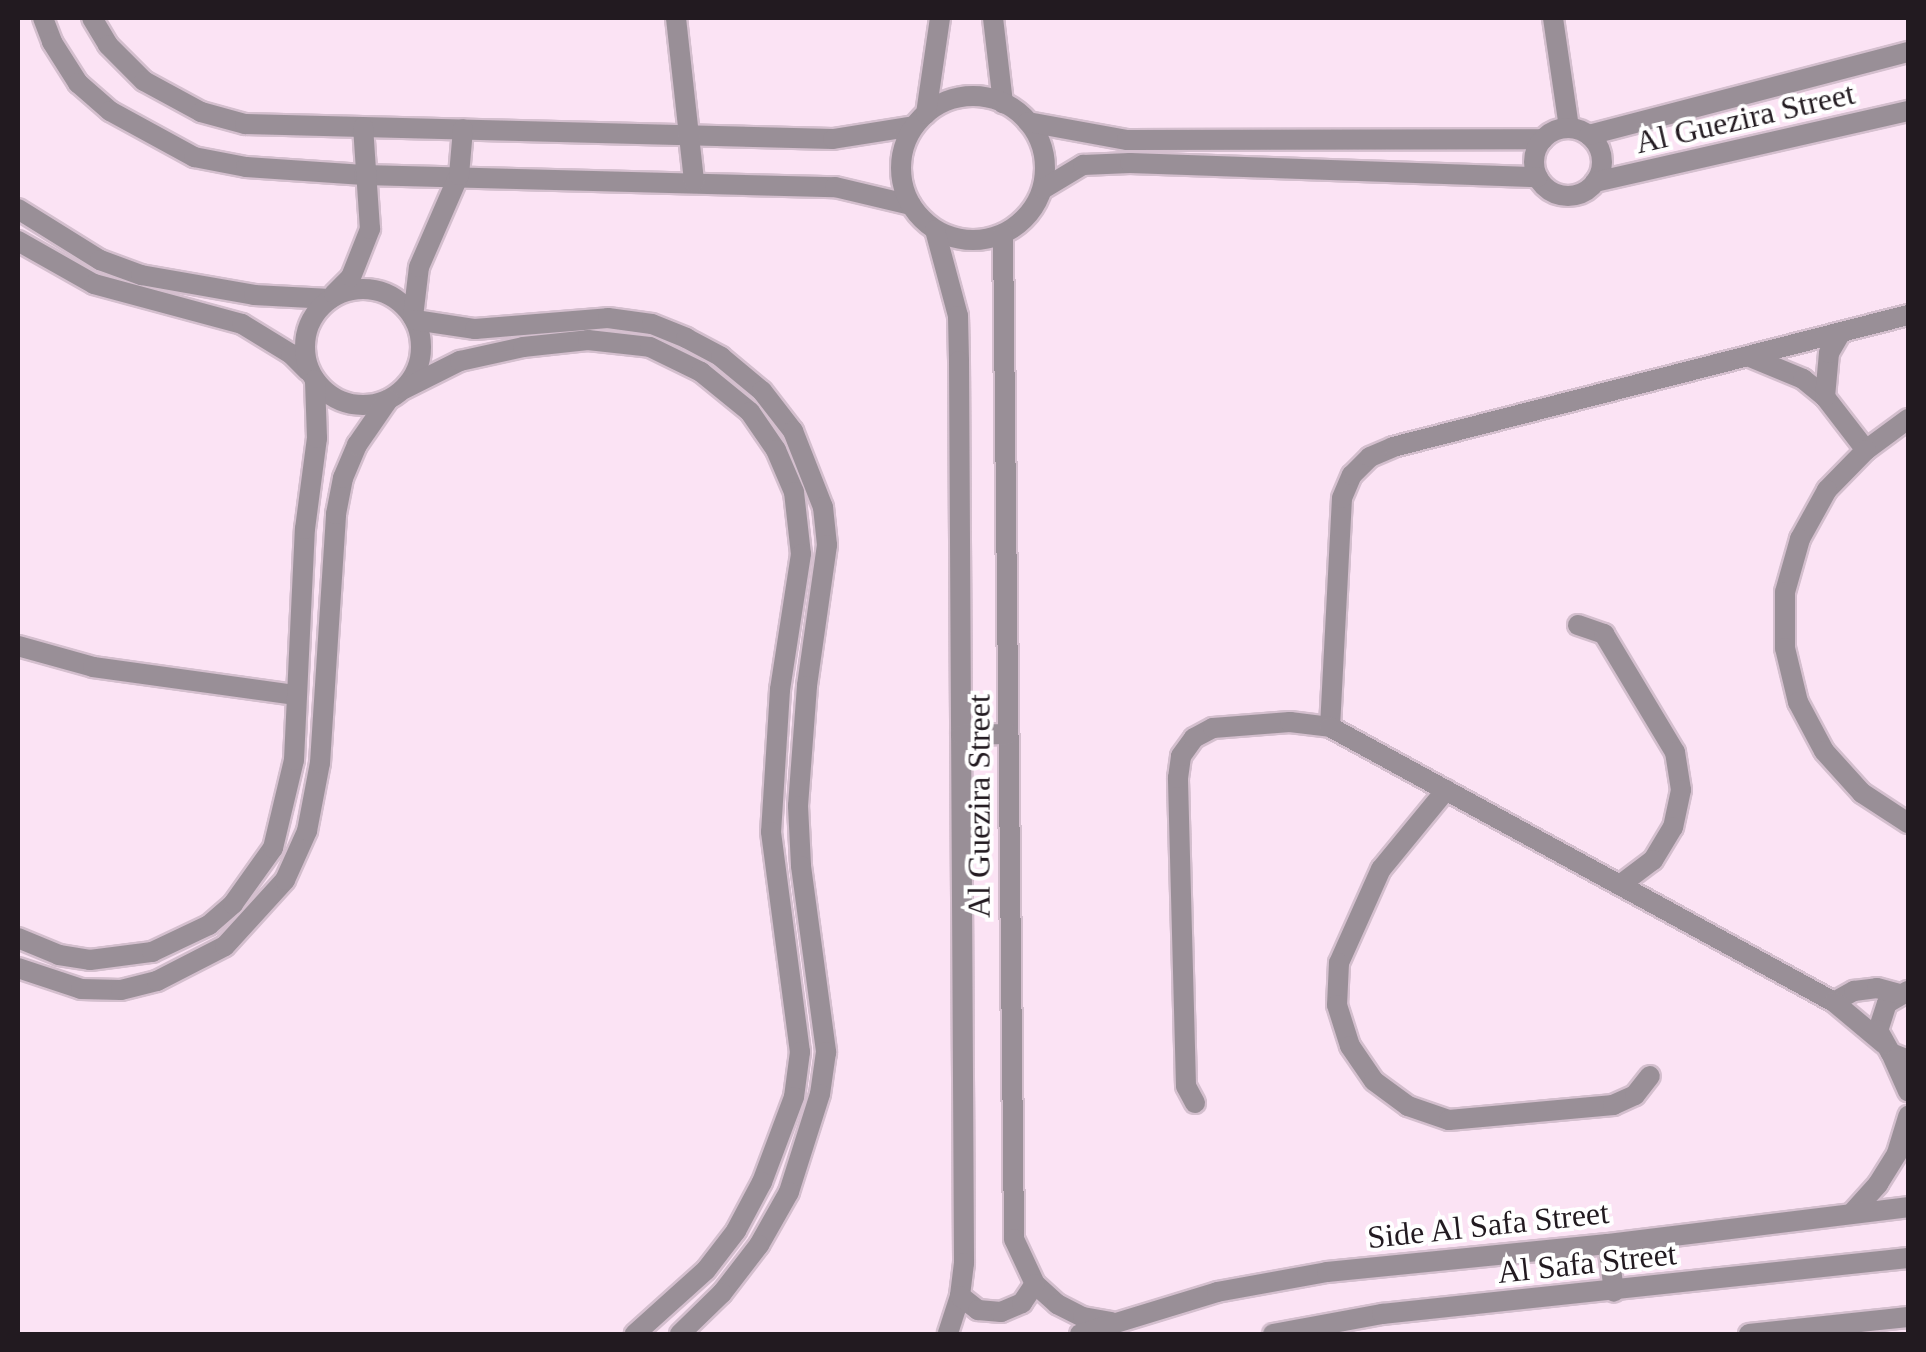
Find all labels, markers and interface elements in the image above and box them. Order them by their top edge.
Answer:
street label: Al Guezira Street [1632,74,1858,162]
street label: Al Guezira Street [960,694,998,918]
street label: Side Al Safa Street [1364,1193,1612,1257]
street label: Al Safa Street [1496,1235,1678,1291]

